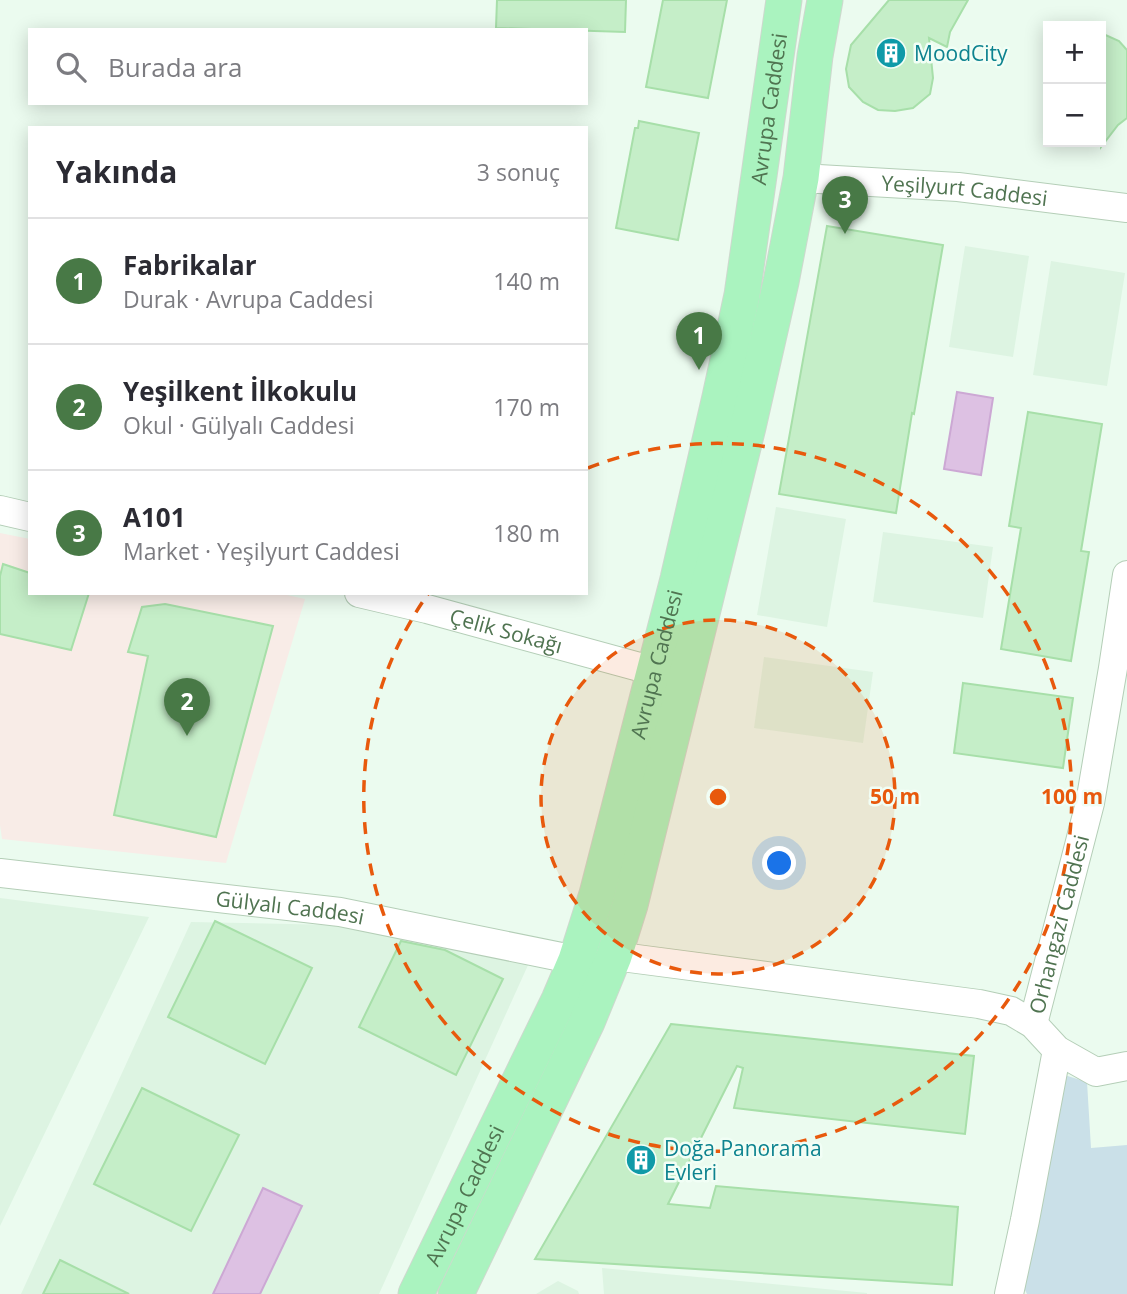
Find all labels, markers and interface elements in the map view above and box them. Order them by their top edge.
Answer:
map controls [1043,21,1106,147]
button: + [1043,21,1106,84]
search box [28,28,588,105]
street label: Avrupa Caddesi [744,31,793,187]
building icon: MoodCity [874,36,908,70]
place label: MoodCity [914,39,1008,67]
icon: search [52,48,90,86]
text: Burada ara [108,49,242,85]
button: − [1043,84,1106,147]
text: Yakında [56,151,177,192]
text: 3 sonuç [477,156,560,188]
street label: Yeşilyurt Caddesi [881,169,1049,212]
pin: 3 [822,176,868,234]
text: Fabrikalar [123,247,256,283]
text: 1 [72,265,86,297]
text: 140 m [493,265,560,297]
text: Durak · Avrupa Caddesi [123,283,374,315]
pin: 1 [676,312,722,370]
text: Yeşilkent İlkokulu [123,373,357,409]
text: 2 [72,391,86,423]
text: 170 m [493,391,560,423]
text: Okul · Gülyalı Caddesi [123,409,355,441]
text: A101 [123,499,186,535]
text: 3 [72,517,86,549]
text: 180 m [493,517,560,549]
text: Market · Yeşilyurt Caddesi [123,535,400,567]
street label: Avrupa Caddesi [623,587,689,742]
street label: Çelik Sokağı [447,602,566,659]
pin: 2 [164,678,210,736]
text: 50 m [870,782,920,810]
text: 100 m [1041,782,1103,810]
centre of rings [706,785,730,809]
street label: Orhangazi Caddesi [1022,832,1095,1017]
your location [762,846,796,880]
street label: Gülyalı Caddesi [214,884,367,931]
street label: Avrupa Caddesi [418,1120,510,1270]
place label: Doğa Panorama Evleri [664,1134,822,1186]
building icon: Doğa Panorama Evleri [624,1143,658,1177]

